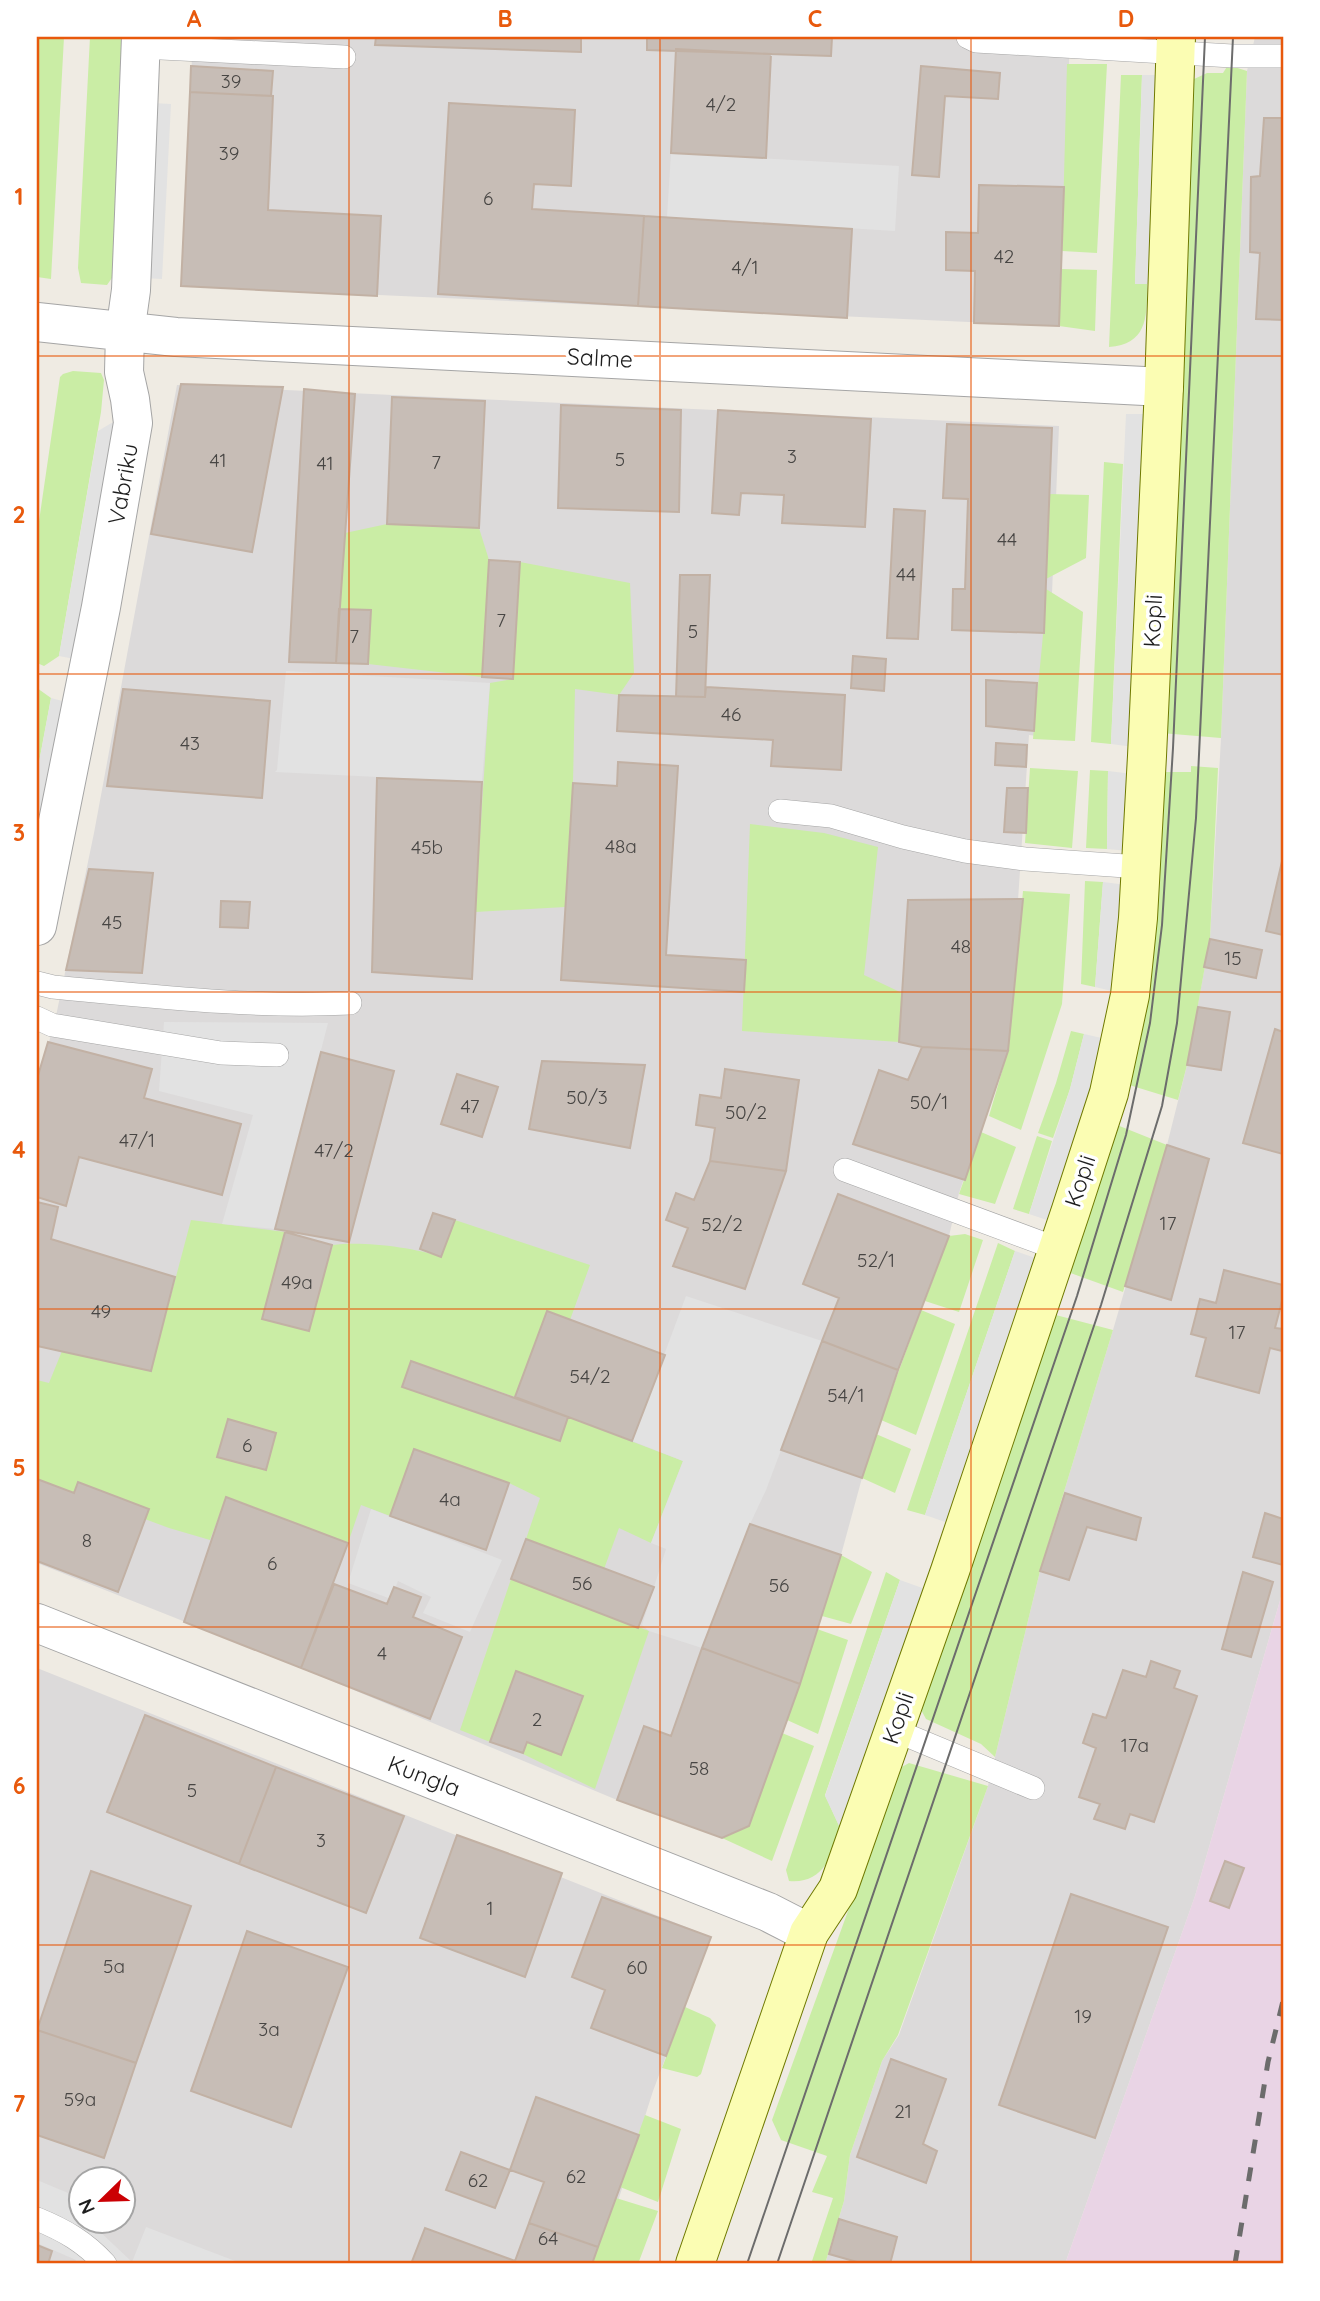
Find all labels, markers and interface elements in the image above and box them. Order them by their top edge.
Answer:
text: A [187,4,202,33]
text: B [497,4,513,33]
text: C [808,4,822,33]
text: D [1118,4,1134,33]
house number: 39 [221,69,241,93]
house number: 4/2 [706,92,736,116]
house number: 39 [219,141,239,165]
text: 1 [15,182,23,211]
house number: 6 [483,186,493,210]
house number: 42 [994,244,1014,268]
house number: 4/1 [732,255,758,279]
street label: Salme [566,341,634,374]
street label: Vabriku [101,441,144,527]
house number: 3 [787,444,797,468]
house number: 5 [615,447,625,471]
house number: 41 [210,448,226,472]
house number: 7 [431,450,441,474]
house number: 41 [317,451,333,475]
text: 2 [12,500,26,529]
house number: 44 [997,527,1017,551]
house number: 44 [896,562,916,586]
street label: Kopli [1137,594,1168,648]
house number: 7 [496,608,506,632]
house number: 5 [688,619,698,643]
house number: 7 [349,624,359,648]
house number: 46 [721,702,741,726]
house number: 43 [180,731,200,755]
text: 3 [13,818,25,847]
house number: 48a [605,834,637,858]
house number: 45b [411,835,443,859]
house number: 45 [102,910,122,934]
house number: 48 [951,934,971,958]
house number: 15 [1224,946,1242,970]
house number: 50/3 [566,1085,608,1109]
house number: 50/1 [910,1090,948,1114]
house number: 47 [460,1094,480,1118]
house number: 50/2 [725,1100,767,1124]
house number: 47/1 [119,1128,155,1152]
text: 4 [12,1135,26,1164]
house number: 47/2 [314,1138,354,1162]
street label: Kopli [1058,1151,1102,1211]
house number: 17 [1160,1211,1177,1235]
house number: 52/2 [701,1212,743,1236]
house number: 52/1 [857,1248,895,1272]
house number: 49a [281,1270,313,1294]
house number: 49 [91,1299,111,1323]
house number: 17 [1229,1320,1246,1344]
house number: 54/2 [570,1364,610,1388]
house number: 54/1 [827,1383,865,1407]
house number: 6 [242,1433,252,1457]
text: 5 [12,1453,26,1482]
house number: 4a [439,1487,461,1511]
house number: 8 [82,1528,92,1552]
house number: 6 [267,1551,277,1575]
house number: 56 [572,1571,592,1595]
house number: 56 [769,1573,789,1597]
house number: 4 [377,1641,387,1665]
street label: Kopli [875,1688,920,1748]
house number: 2 [532,1707,542,1731]
house number: 17a [1121,1733,1149,1757]
street label: Kungla [384,1749,464,1803]
house number: 58 [689,1756,709,1780]
text: 6 [13,1771,25,1800]
house number: 5 [187,1778,197,1802]
house number: 3 [316,1828,326,1852]
house number: 1 [486,1896,494,1920]
house number: 5a [103,1954,125,1978]
house number: 60 [626,1955,648,1979]
house number: 19 [1074,2004,1092,2028]
house number: 3a [258,2017,280,2041]
house number: 59a [64,2087,96,2111]
text: 7 [13,2089,26,2118]
house number: 21 [894,2099,912,2123]
north arrow [66,2164,136,2234]
house number: 62 [566,2164,586,2188]
house number: 62 [468,2168,488,2192]
text: N [73,2196,100,2218]
house number: 64 [538,2226,558,2250]

